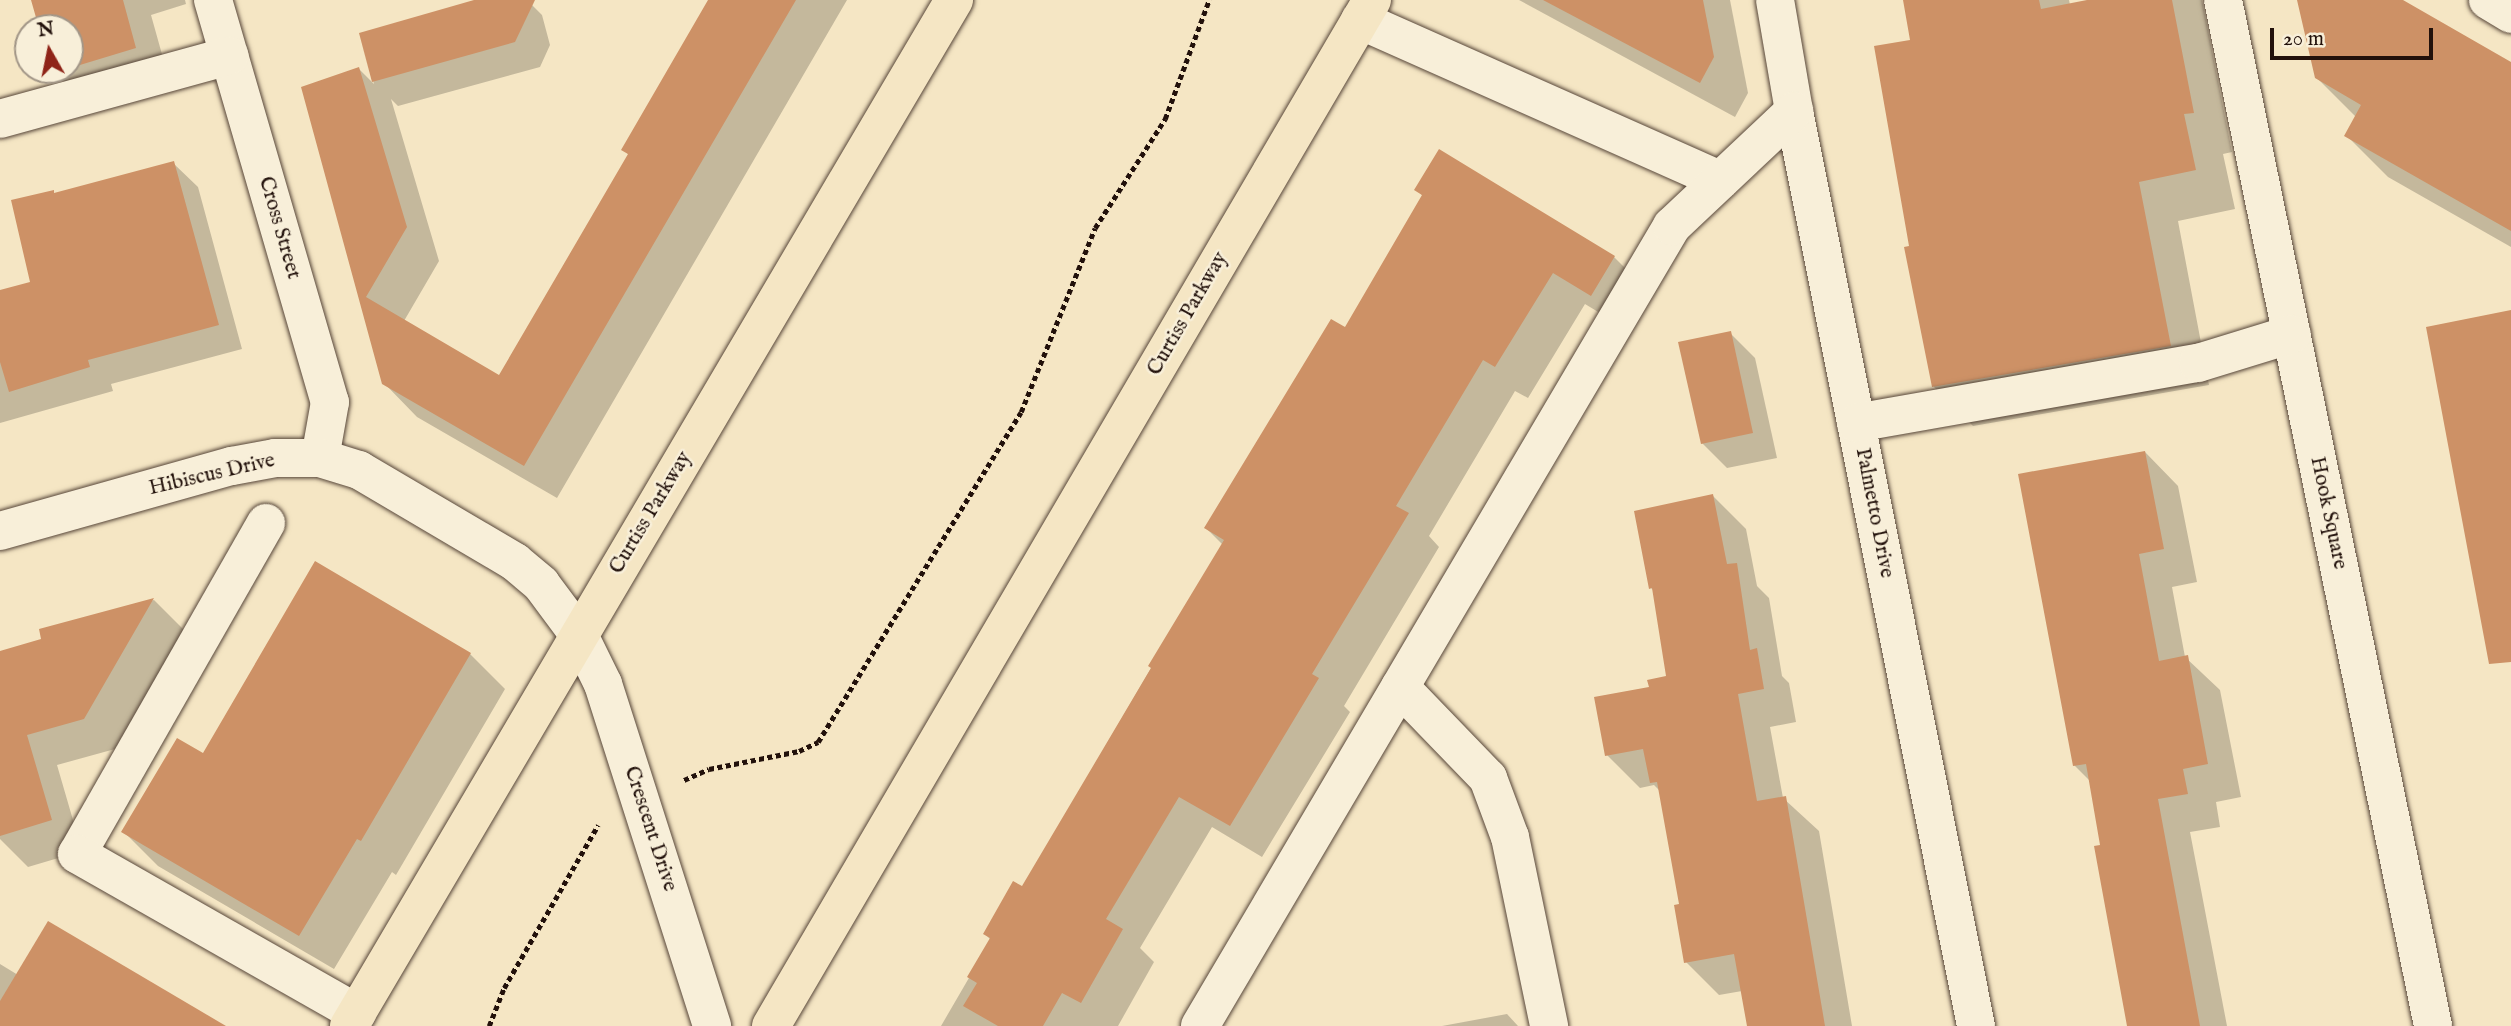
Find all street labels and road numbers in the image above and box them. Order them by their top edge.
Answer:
street label: Cross Street [252,174,306,282]
street label: Curtiss Parkway [1142,248,1234,380]
street label: Palmetto Drive [1849,446,1899,580]
street label: Curtiss Parkway [605,447,697,579]
street label: Hibiscus Drive [147,448,277,502]
street label: Hook Square [2304,454,2352,572]
street label: Crescent Drive [618,763,682,895]

